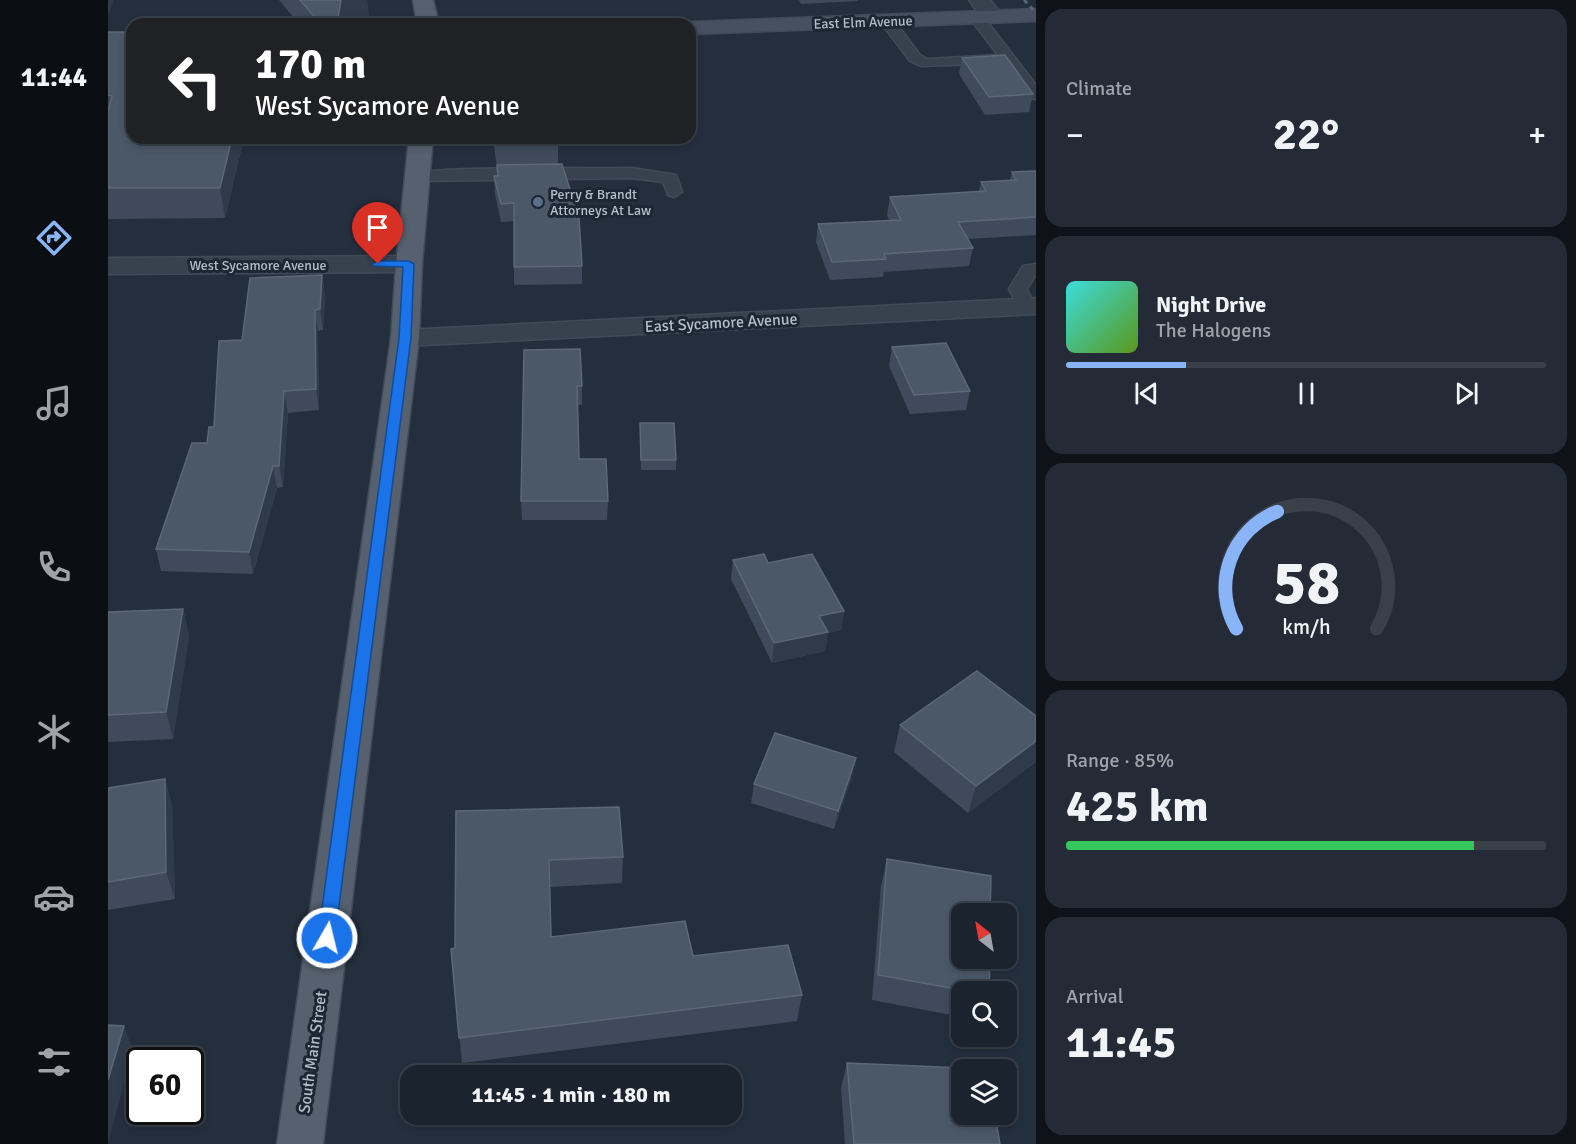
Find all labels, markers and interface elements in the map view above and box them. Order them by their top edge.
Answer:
street label: East Elm Avenue [813,12,913,33]
text: 170 m [255,39,366,90]
icon: left [156,42,234,120]
text: 11:44 [21,61,87,94]
text: Climate [1066,76,1132,101]
text: West Sycamore Avenue [255,90,520,123]
text: 22° [1273,107,1339,162]
text: − [1066,115,1084,156]
text: + [1528,115,1546,156]
place label: Perry & Brandt Attorneys At Law [550,186,651,219]
marker: Perry & Brandt Attorneys At Law [531,195,545,209]
pin [352,202,403,264]
icon: arrive [361,211,394,244]
icon: directions [33,217,75,259]
street label: West Sycamore Avenue [189,257,327,274]
text: Night Drive [1156,291,1266,318]
street label: East Sycamore Avenue [644,309,798,337]
text: The Halogens [1156,318,1271,343]
icon: previous [1130,377,1163,410]
icon: pause [1290,377,1323,410]
icon: next [1450,377,1483,410]
icon: music [33,382,75,424]
text: 58 [1272,544,1340,621]
icon: phone [33,546,75,588]
text: km/h [1282,614,1330,640]
icon: climate [33,711,75,753]
text: Range · 85% [1066,748,1174,773]
text: 425 km [1066,779,1209,834]
icon: car [33,876,75,918]
north arrow [951,903,1017,969]
map controls [951,903,1017,1125]
position arrow [295,906,359,970]
button: search [951,981,1017,1047]
text: Arrival [1066,984,1124,1009]
street label: South Main Street [295,989,332,1114]
text: 11:45 [1066,1015,1176,1070]
icon: filters [33,1041,75,1083]
speed limit sign: 60 [126,1047,204,1125]
button: layers [951,1059,1017,1125]
text: 11:45 · 1 min · 180 m [471,1081,671,1108]

